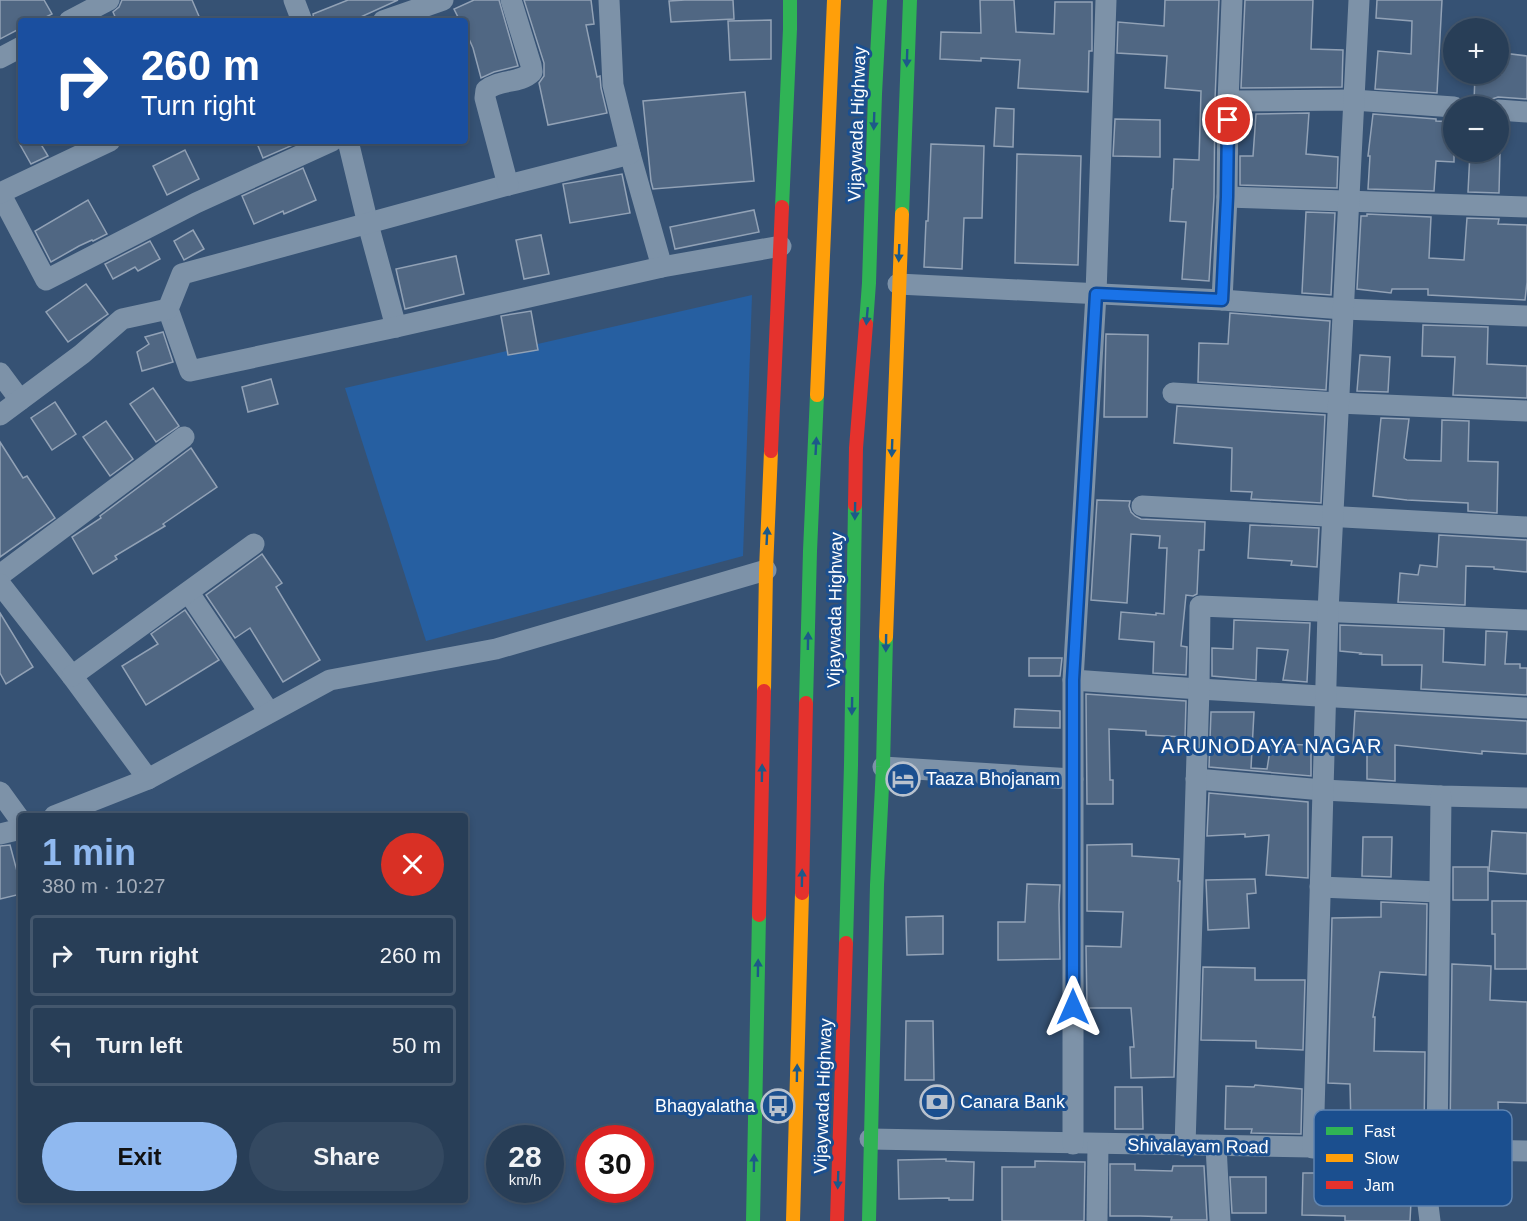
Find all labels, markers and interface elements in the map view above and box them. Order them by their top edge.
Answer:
map controls [1443,18,1509,162]
button: + [1443,18,1509,84]
icon: right [42,42,120,120]
text: 260 m [141,42,260,89]
street label: Vijaywada Highway [844,46,870,202]
one-way arrow [903,49,912,68]
text: Turn right [141,91,256,121]
pin [1202,94,1253,145]
button: − [1443,96,1509,162]
icon: arrive [1211,103,1244,136]
one-way arrow [870,112,879,131]
one-way arrow [895,244,904,263]
one-way arrow [862,307,872,326]
one-way arrow [811,437,820,456]
one-way arrow [887,439,897,458]
one-way arrow [850,501,860,520]
one-way arrow [763,526,772,545]
street label: Vijaywada Highway [824,532,846,688]
one-way arrow [803,631,813,650]
one-way arrow [881,634,891,653]
one-way arrow [847,696,856,715]
district label: ARUNODAYA NAGAR [1161,735,1383,757]
hotel icon: Taaza Bhojanam [885,761,921,797]
one-way arrow [757,763,767,782]
place label: Taaza Bhojanam [926,769,1060,789]
text: 1 min [42,832,136,873]
button: close [381,833,444,896]
one-way arrow [797,868,807,887]
text: 380 m · 10:27 [42,875,165,897]
icon: right [45,939,78,972]
text: Turn right [96,943,198,968]
text: 260 m [380,943,441,968]
one-way arrow [753,958,763,977]
position arrow [1041,975,1105,1039]
street label: Vijaywada Highway [810,1018,836,1174]
icon: left [45,1029,78,1062]
text: Turn left [96,1033,182,1058]
text: 50 m [392,1033,441,1058]
one-way arrow [792,1063,802,1082]
bank icon: Canara Bank [919,1084,955,1120]
bus stop icon: Bhagyalatha [760,1088,796,1124]
place label: Canara Bank [960,1092,1066,1112]
place label: Bhagyalatha [655,1096,756,1116]
legend [1314,1110,1512,1206]
button: Exit [42,1122,237,1191]
button: Share [249,1122,444,1191]
text: Fast [1364,1123,1396,1140]
speed limit sign: 30 [576,1125,654,1203]
street label: Shivalayam Road [1127,1135,1269,1157]
text: 28 [508,1140,542,1173]
text: Slow [1364,1150,1399,1167]
one-way arrow [750,1153,759,1172]
one-way arrow [833,1170,843,1189]
text: km/h [509,1171,541,1188]
text: Jam [1364,1177,1394,1194]

